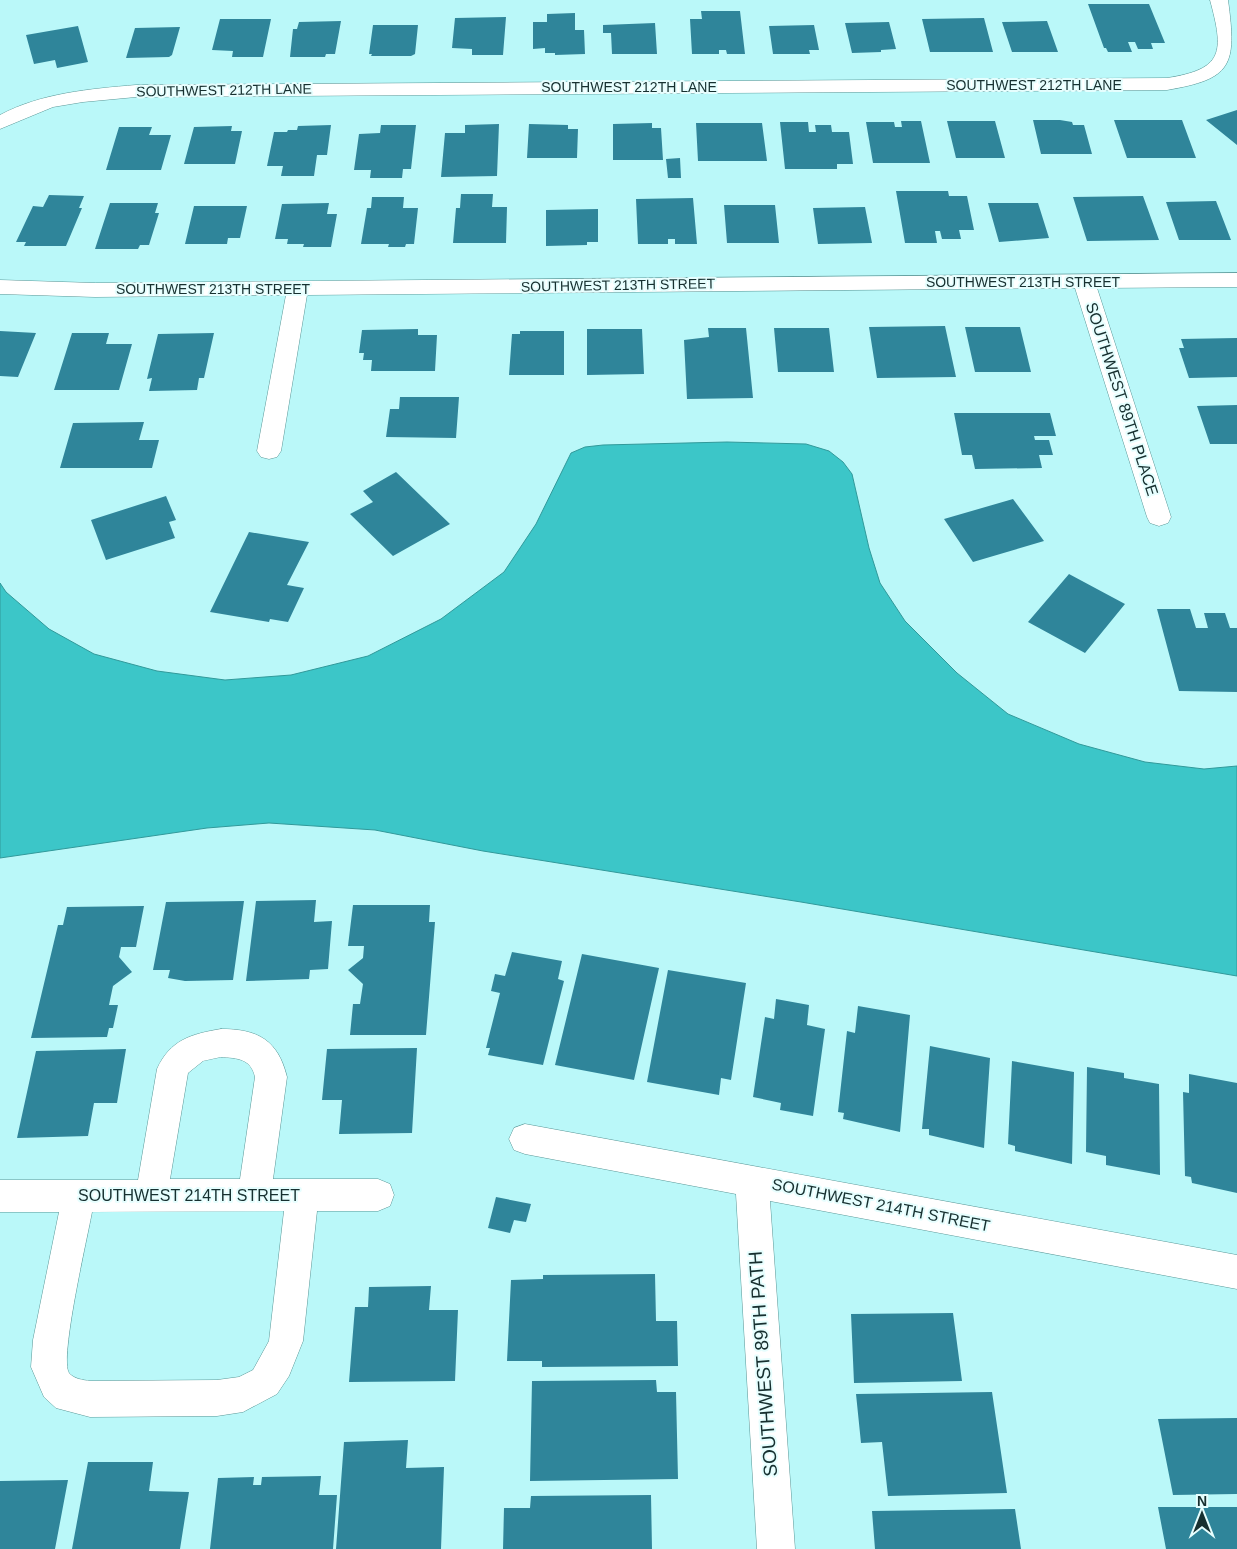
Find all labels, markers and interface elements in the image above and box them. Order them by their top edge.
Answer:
street label: SOUTHWEST 212TH LANE [946,77,1122,93]
street label: SOUTHWEST 212TH LANE [541,79,717,95]
street label: SOUTHWEST 212TH LANE [136,80,312,100]
street label: SOUTHWEST 213TH STREET [926,274,1121,290]
street label: SOUTHWEST 213TH STREET [521,275,716,295]
street label: SOUTHWEST 213TH STREET [116,281,311,297]
street label: SOUTHWEST 89TH PLACE [1083,300,1161,498]
street label: SOUTHWEST 214TH STREET [770,1175,992,1235]
street label: SOUTHWEST 214TH STREET [78,1187,300,1204]
street label: SOUTHWEST 89TH PATH [745,1251,781,1477]
north arrow [1177,1489,1227,1539]
text: N [1197,1493,1207,1509]

